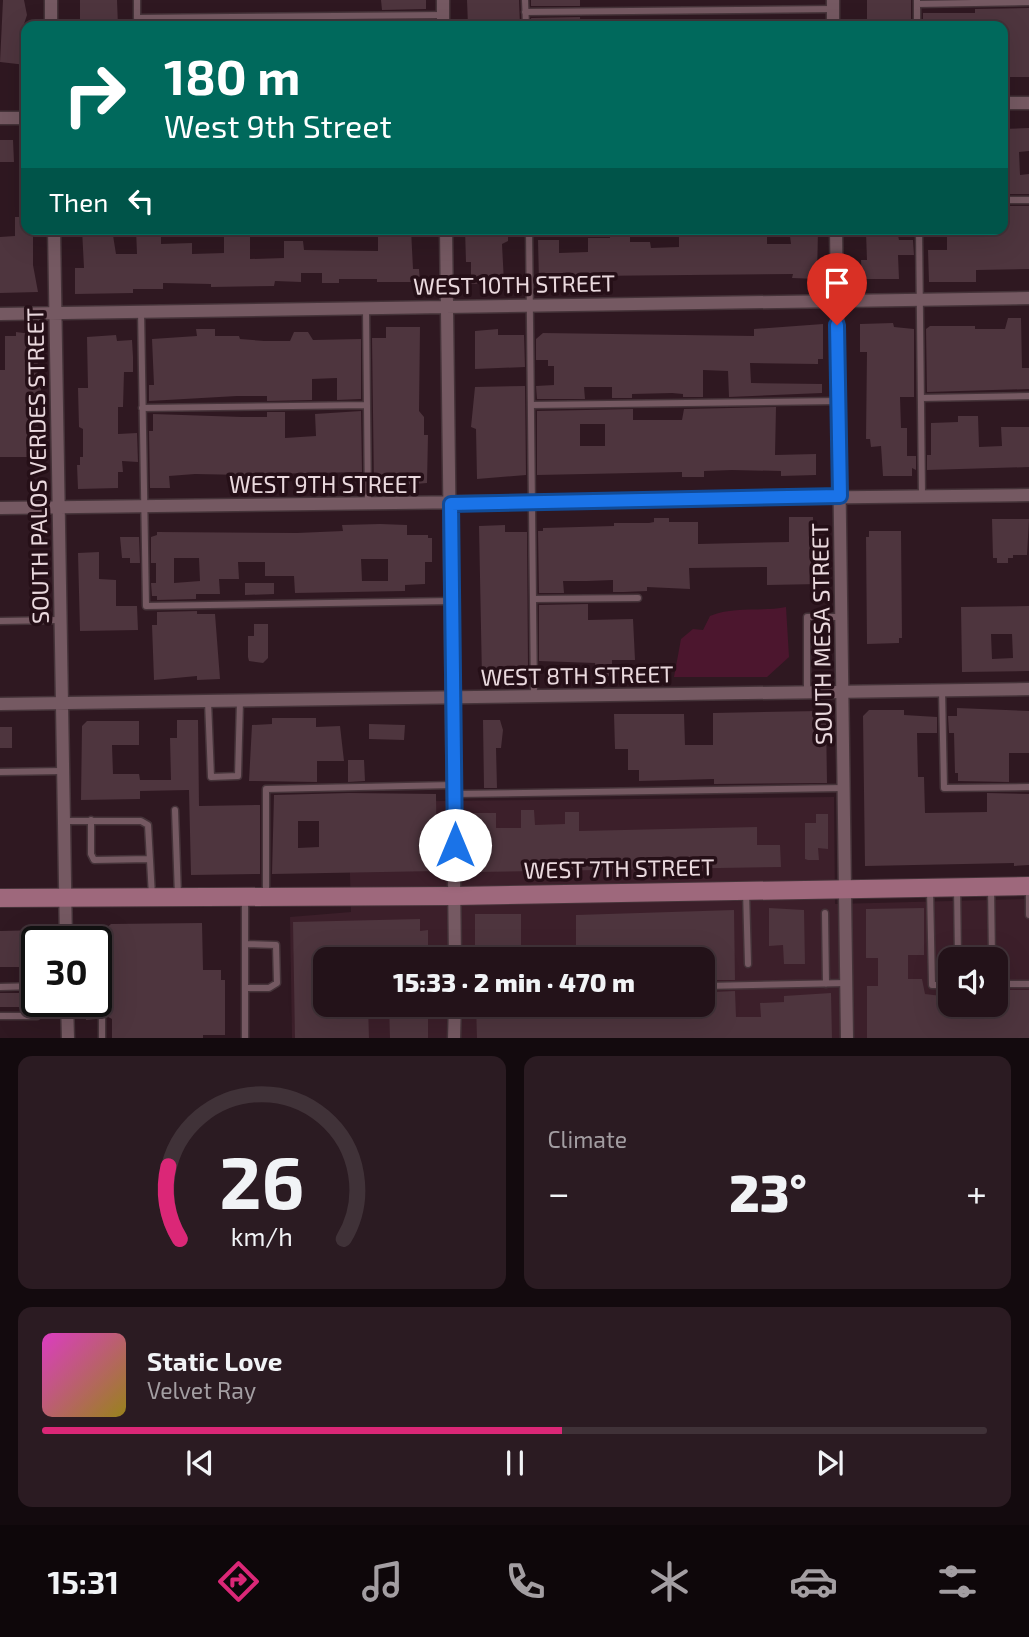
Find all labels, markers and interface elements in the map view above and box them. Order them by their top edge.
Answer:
text: 180 m [164,46,300,105]
icon: right [49,49,140,140]
text: West 9th Street [164,106,392,144]
icon: left [122,182,160,220]
text: Then [49,186,108,217]
pin [807,253,867,325]
icon: arrive [818,264,856,302]
street label: WEST 10TH STREET [413,268,615,300]
street label: SOUTH PALOS VERDES STREET [20,308,54,624]
street label: WEST 9TH STREET [229,470,421,498]
street label: SOUTH MESA STREET [805,523,837,745]
street label: WEST 8TH STREET [480,659,674,691]
position arrow [418,808,492,882]
street label: WEST 7TH STREET [523,852,715,884]
speed limit sign: 30 [21,926,112,1017]
map controls [938,947,1008,1017]
button: sound [938,947,1008,1017]
text: 15:33 · 2 min · 470 m [393,966,635,997]
text: Climate [548,1125,627,1153]
text: 26 [219,1136,304,1224]
text: 23° [729,1160,807,1222]
text: − [548,1169,570,1215]
text: + [966,1169,987,1215]
text: km/h [231,1220,293,1250]
text: Static Love [147,1345,283,1376]
text: Velvet Ray [147,1376,256,1404]
icon: previous [181,1444,219,1482]
icon: pause [496,1444,534,1482]
icon: next [811,1444,849,1482]
icon: directions [214,1557,263,1606]
icon: music [358,1557,407,1606]
icon: phone [501,1557,550,1606]
icon: climate [645,1557,694,1606]
icon: car [789,1557,838,1606]
icon: filters [933,1557,982,1606]
text: 15:31 [47,1562,119,1600]

